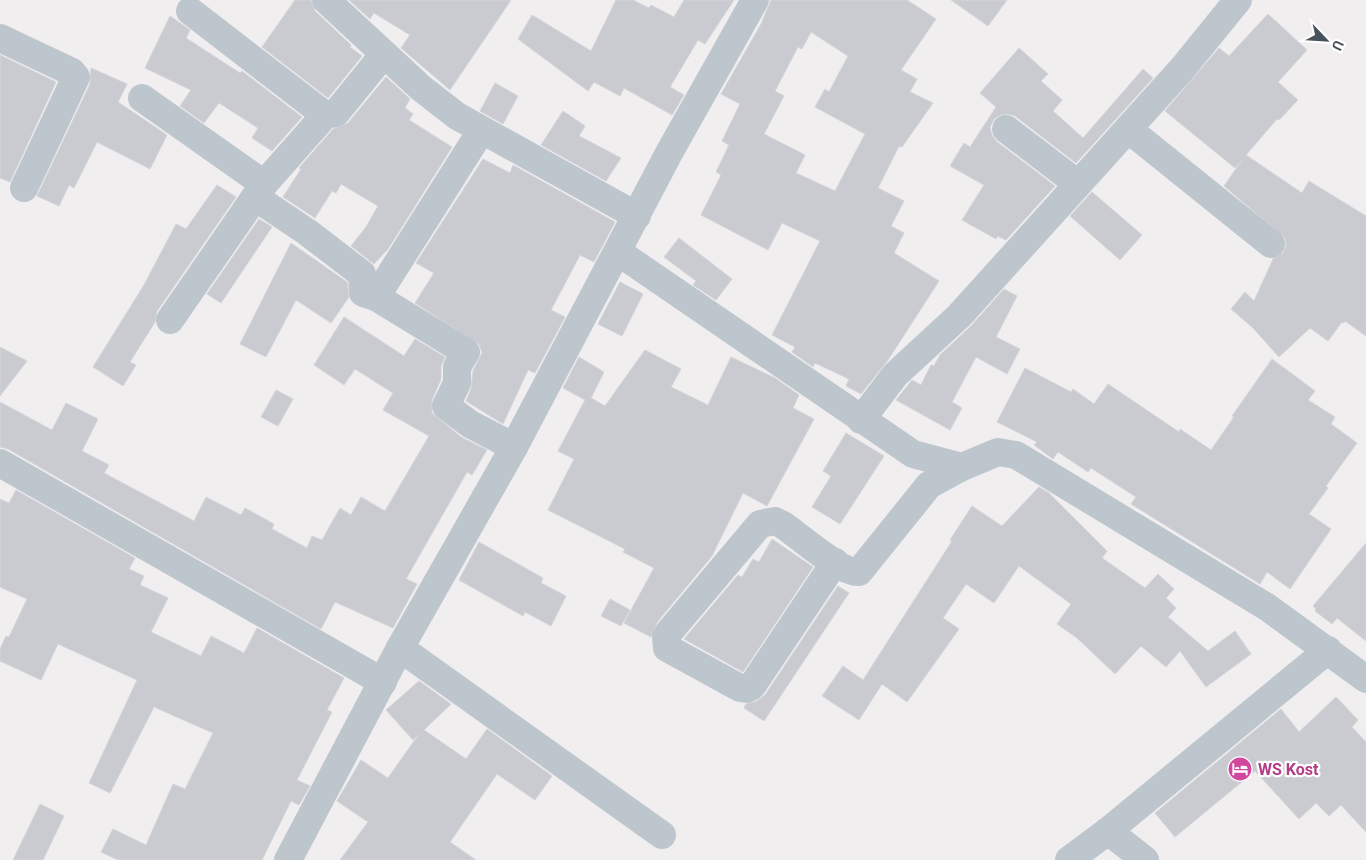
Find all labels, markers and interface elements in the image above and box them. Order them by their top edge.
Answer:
north arrow [1301,15,1351,65]
text: U [1329,38,1347,53]
hotel icon: WS Kost [1227,756,1253,782]
place label: WS Kost [1258,760,1319,779]

